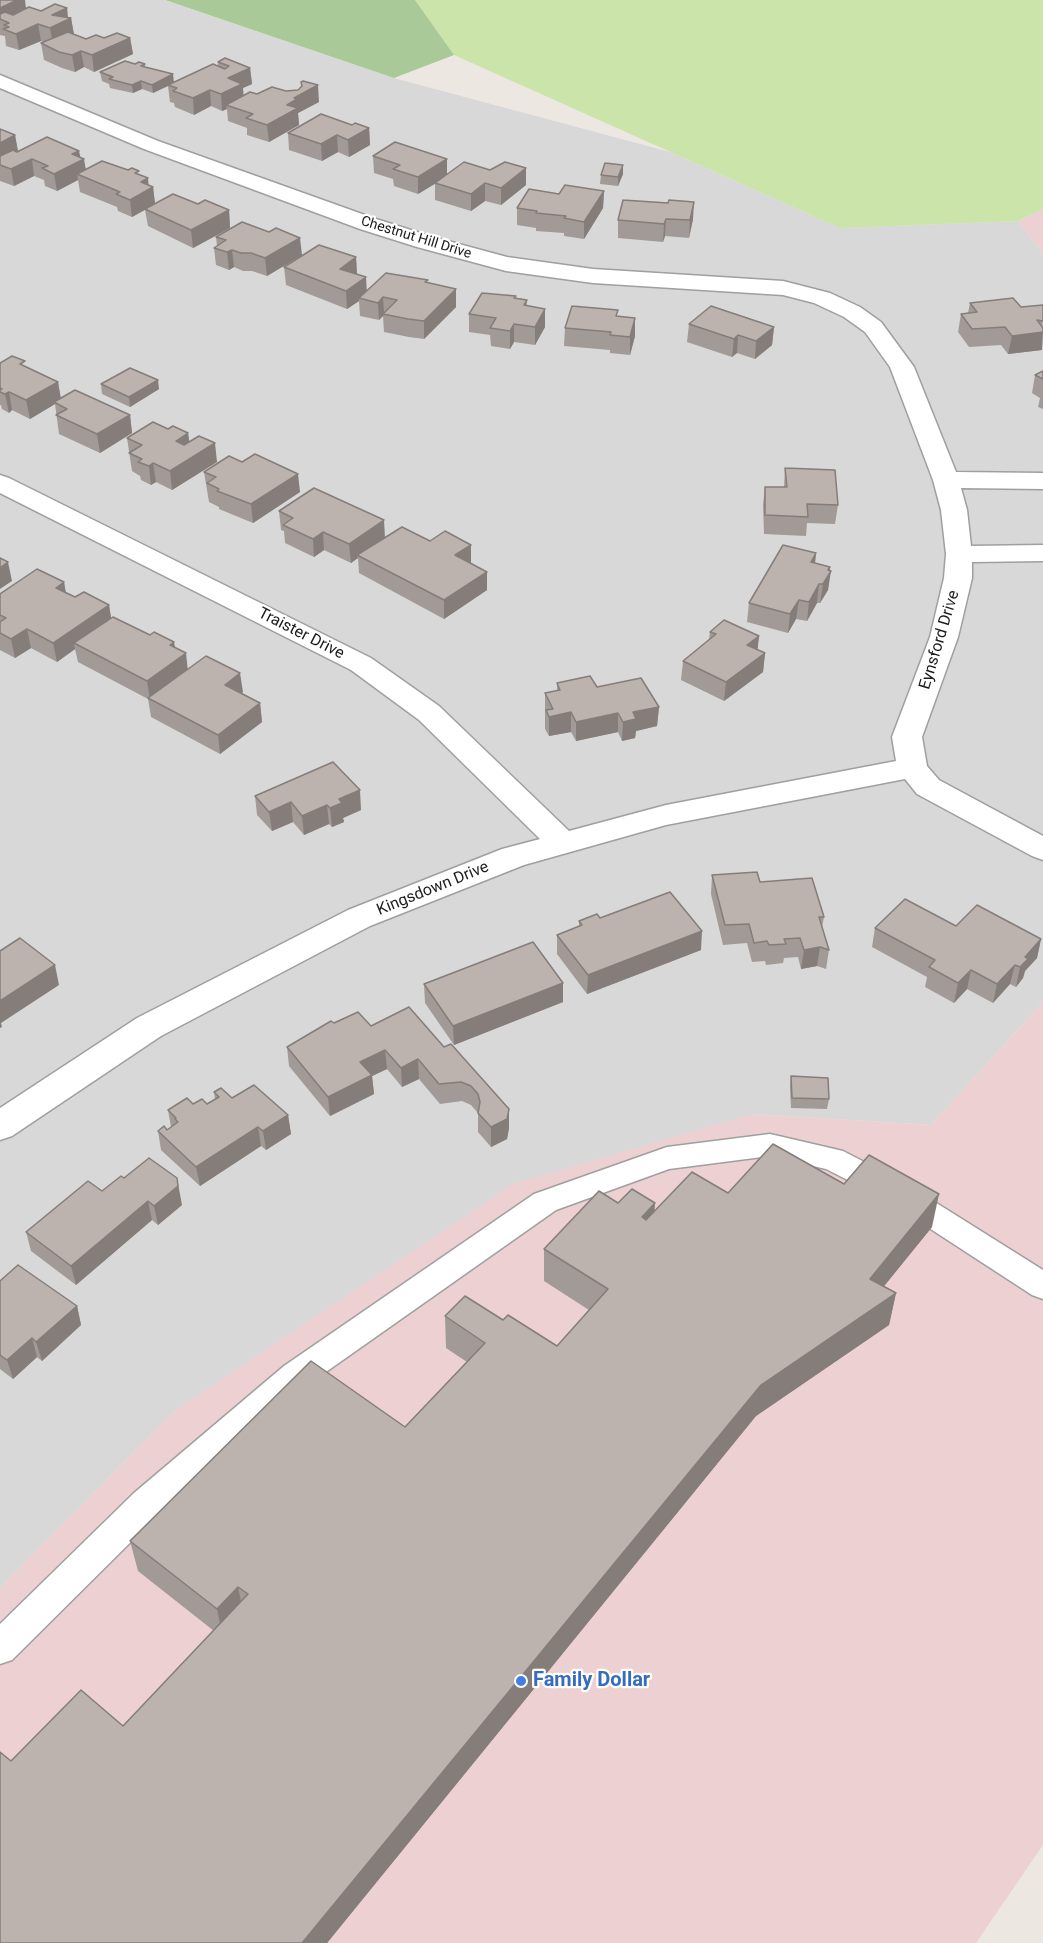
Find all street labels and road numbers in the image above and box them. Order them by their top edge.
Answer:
street label: Chestnut Hill Drive [359,213,473,263]
street label: Eynsford Drive [916,588,964,692]
street label: Traister Drive [255,604,347,664]
street label: Kingsdown Drive [374,858,492,920]

